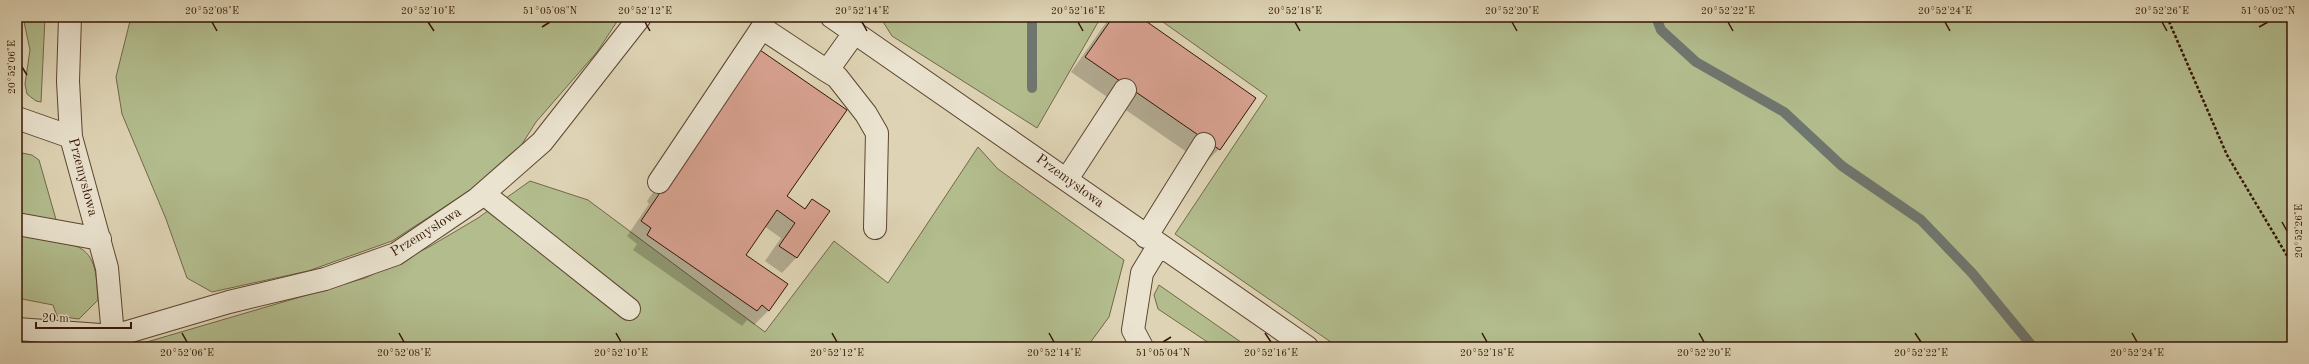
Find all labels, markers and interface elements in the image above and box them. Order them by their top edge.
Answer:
text: 20°52'08"E [185,6,239,16]
text: 20°52'10"E [401,6,455,16]
text: 51°05'08"N [523,6,578,16]
text: 20°52'12"E [618,6,672,16]
text: 20°52'14"E [835,6,889,16]
text: 20°52'16"E [1051,6,1105,16]
text: 20°52'18"E [1268,6,1322,16]
text: 20°52'20"E [1485,6,1539,16]
text: 20°52'22"E [1701,6,1755,16]
text: 20°52'24"E [1918,6,1972,16]
text: 20°52'26"E [2135,6,2189,16]
text: 51°05'02"N [2241,6,2296,16]
text: 20°52'06"E [7,40,17,94]
street label: Przemysłowa [66,136,100,218]
street label: Przemysłowa [1033,152,1107,210]
text: 20°52'26"E [2294,204,2304,258]
street label: Przemysłowa [388,205,464,259]
scale bar [36,304,131,330]
text: 20 m [42,313,69,325]
text: 20°52'06"E [160,348,214,358]
text: 20°52'08"E [377,348,431,358]
text: 20°52'10"E [594,348,648,358]
text: 20°52'12"E [810,348,864,358]
text: 20°52'14"E [1027,348,1081,358]
text: 51°05'04"N [1136,348,1191,358]
text: 20°52'16"E [1244,348,1298,358]
text: 20°52'18"E [1460,348,1514,358]
text: 20°52'20"E [1677,348,1731,358]
text: 20°52'22"E [1894,348,1948,358]
text: 20°52'24"E [2110,348,2164,358]

